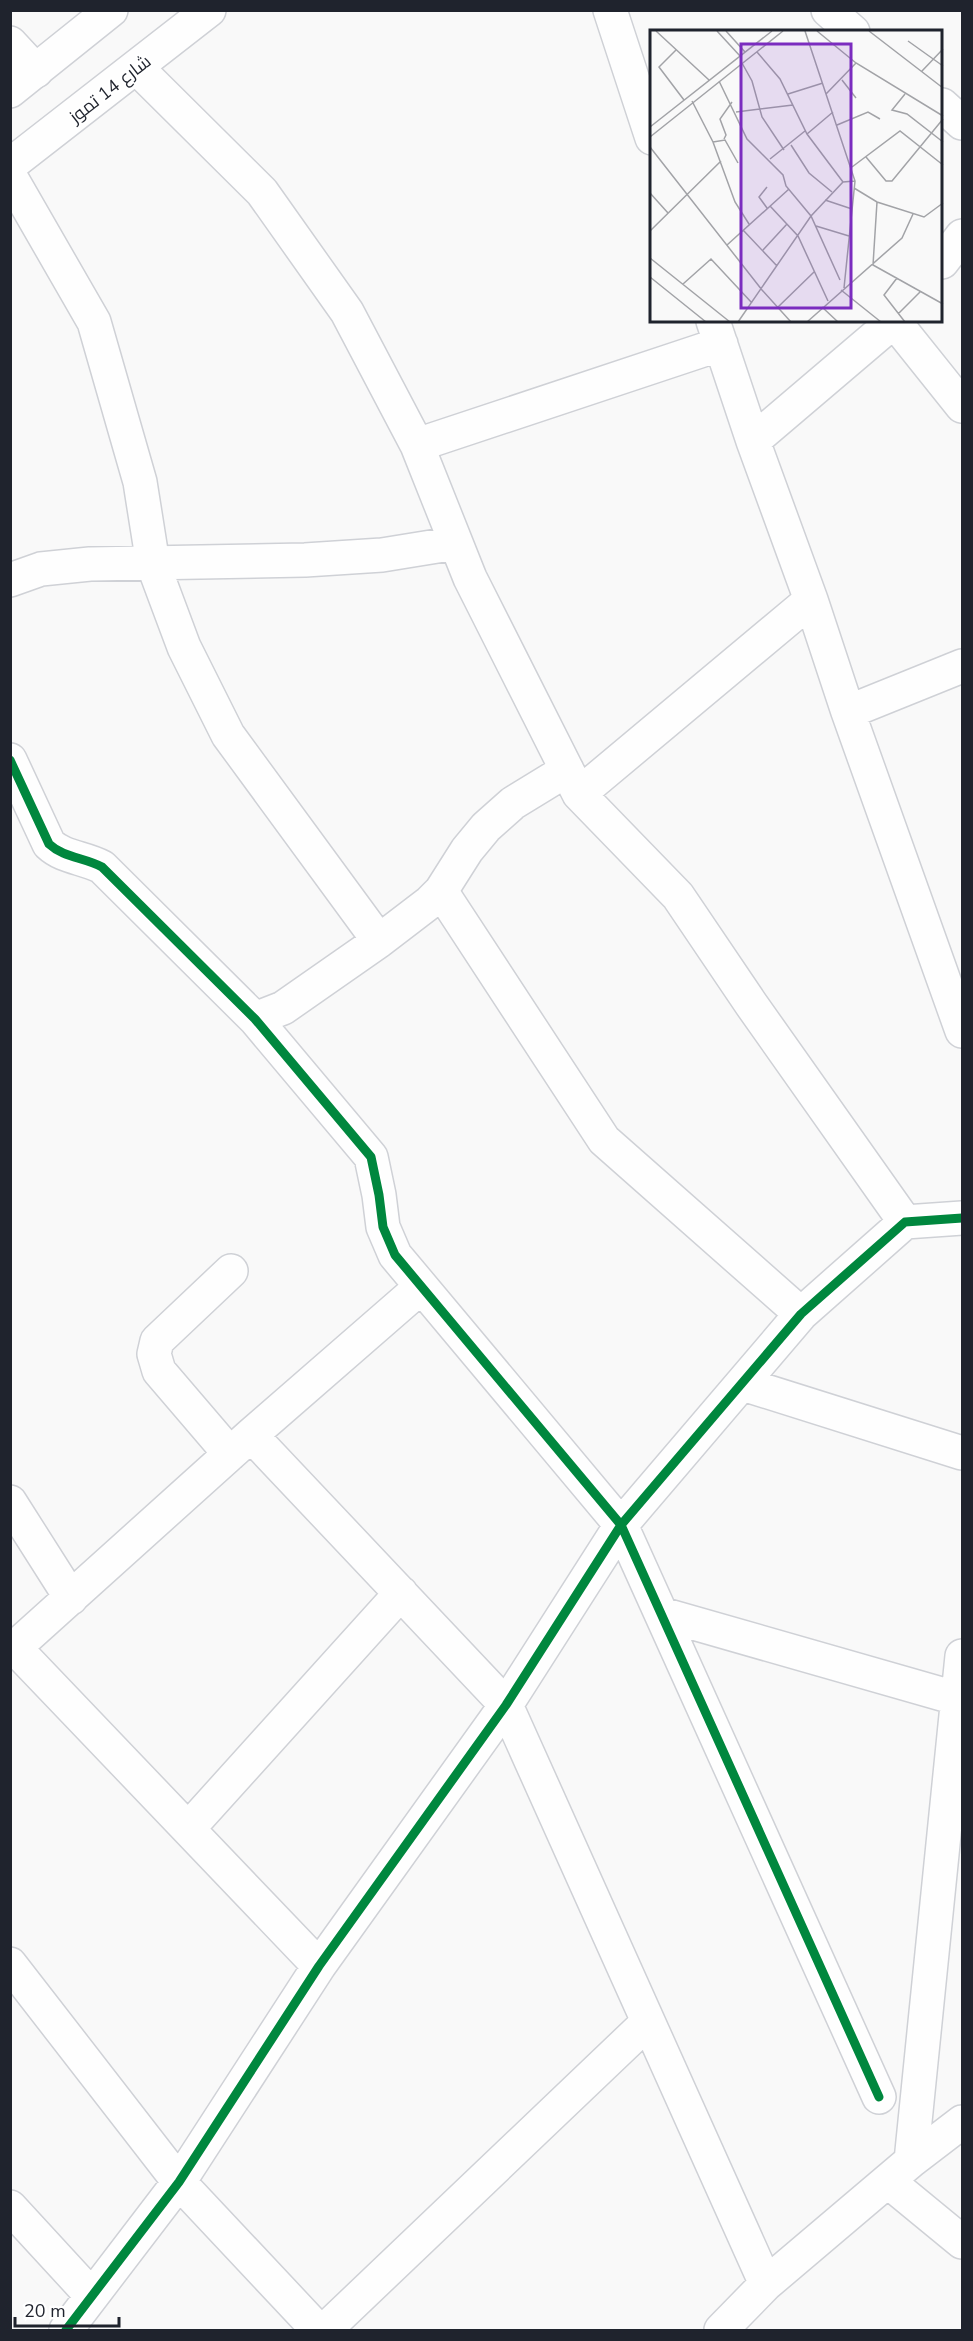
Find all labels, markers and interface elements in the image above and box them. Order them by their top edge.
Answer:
inset map [650,30,943,322]
street label: شارع 14 تموز [63,49,156,129]
scale bar [15,2290,118,2328]
text: 20 m [24,2299,66,2323]

